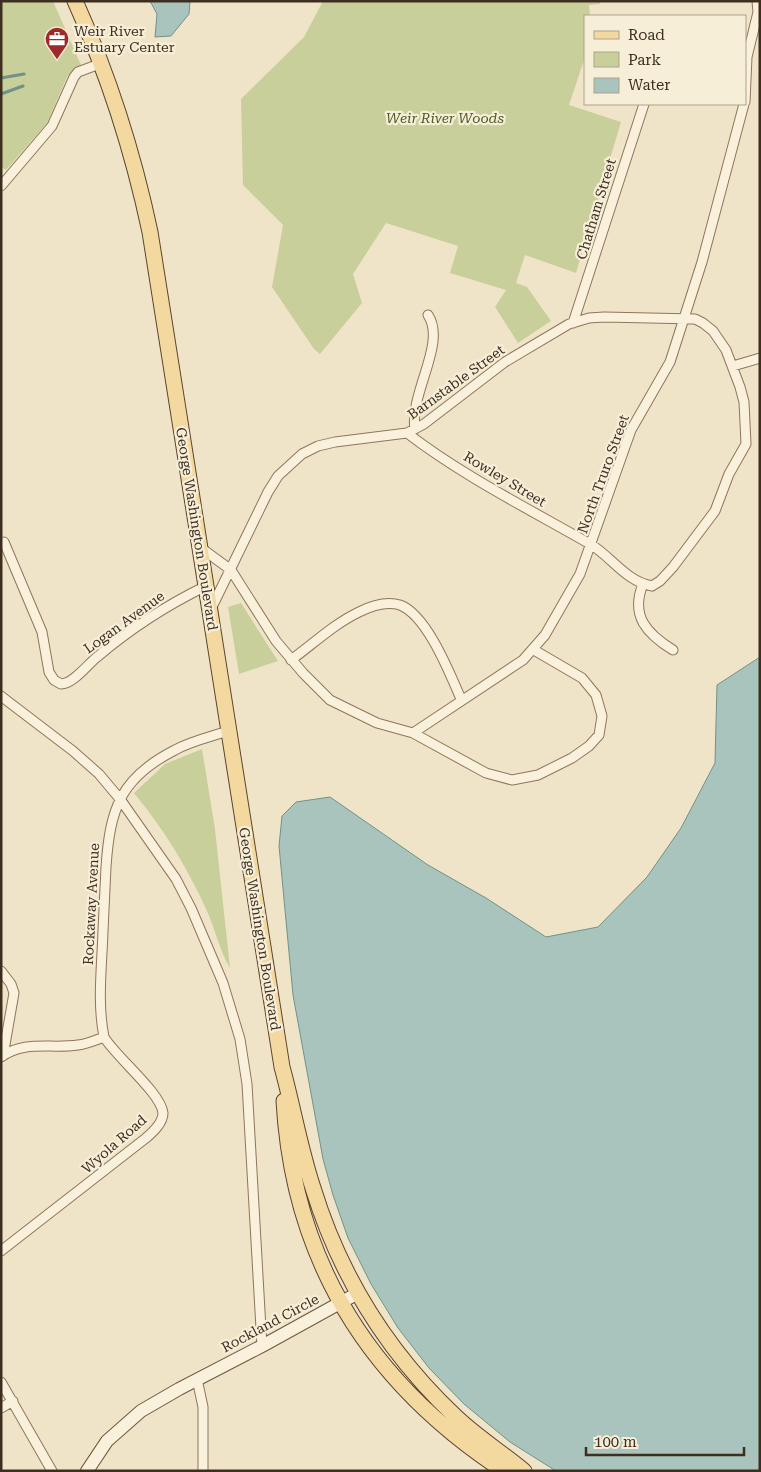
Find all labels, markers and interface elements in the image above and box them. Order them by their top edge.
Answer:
legend [584,15,746,105]
place label: Weir River Estuary Center [74,23,175,55]
office icon: Weir River Estuary Center [44,26,70,60]
text: Road [628,26,665,44]
text: Park [628,51,662,69]
text: Water [628,76,670,94]
park label: Weir River Woods [386,110,505,126]
street label: Chatham Street [573,157,619,261]
street label: Barnstable Street [404,341,508,423]
street label: North Truro Street [574,413,632,535]
street label: George Washington Boulevard [173,426,221,632]
street label: Rowley Street [461,448,549,510]
street label: Logan Avenue [81,587,168,656]
street label: George Washington Boulevard [236,826,284,1032]
street label: Rockaway Avenue [80,842,102,965]
street label: Wyola Road [78,1112,150,1176]
street label: Rockland Circle [219,1290,322,1355]
scale bar [586,1424,744,1456]
text: 100 m [594,1433,637,1451]

